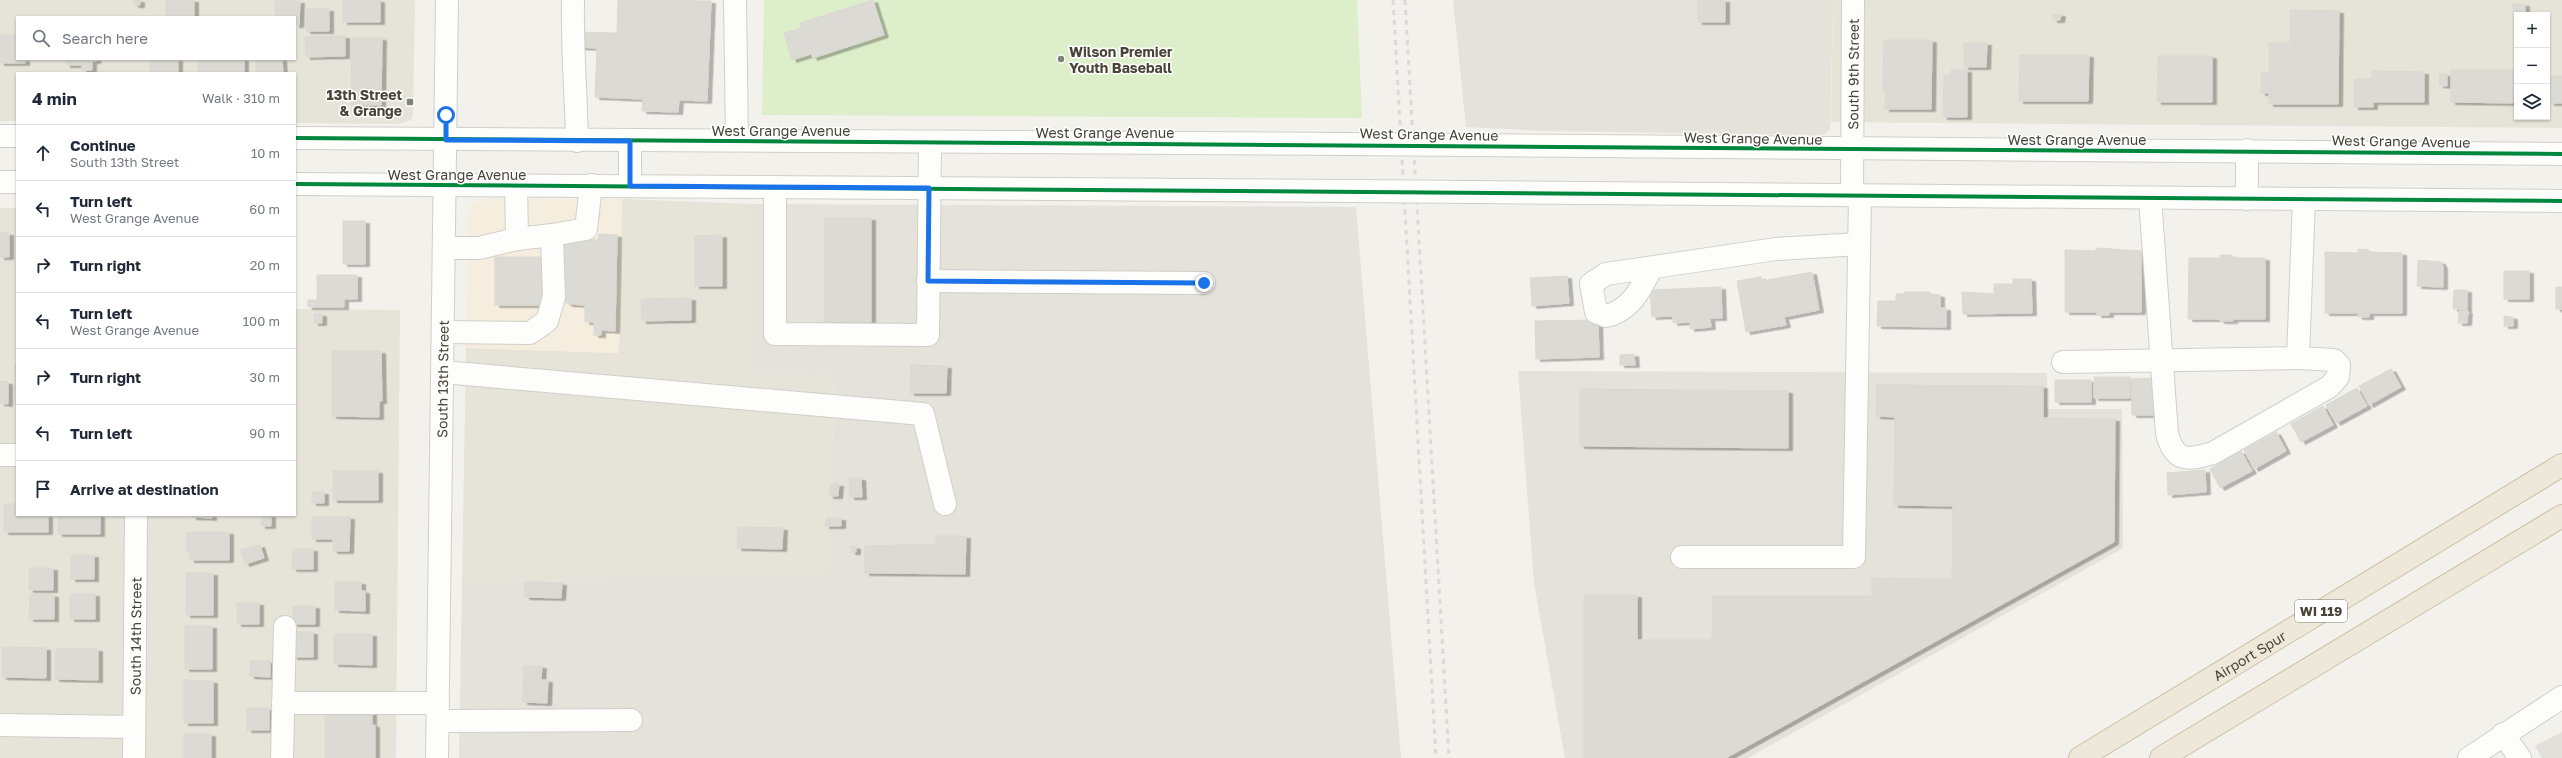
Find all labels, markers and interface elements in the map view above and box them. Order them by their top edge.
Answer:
map controls [2514,12,2550,120]
button: + [2514,12,2550,48]
search box [16,16,296,60]
street label: South 9th Street [1844,18,1861,130]
icon: search [30,27,52,49]
text: Search here [62,29,148,47]
place label: Wilson Premier Youth Baseball [1069,43,1173,76]
button: − [2514,48,2550,84]
marker: Wilson Premier Youth Baseball [1056,54,1066,64]
button: layers [2514,84,2550,120]
place label: 13th Street & Grange [327,86,402,119]
text: 4 min [32,88,77,109]
text: Walk · 310 m [202,90,280,106]
marker: 13th Street & Grange [405,97,415,107]
route start [437,106,455,124]
street label: West Grange Avenue [712,122,850,139]
street label: West Grange Avenue [1036,124,1174,141]
street label: West Grange Avenue [1359,124,1499,144]
street label: West Grange Avenue [1683,128,1823,148]
street label: West Grange Avenue [2008,131,2146,148]
street label: West Grange Avenue [2331,131,2471,151]
text: Continue [70,136,136,154]
icon: ahead [32,142,54,164]
text: 10 m [251,145,280,161]
text: South 13th Street [70,154,179,170]
street label: West Grange Avenue [388,166,526,183]
text: Turn left [70,192,132,210]
icon: left [32,198,54,220]
text: 60 m [249,201,280,217]
text: West Grange Avenue [70,210,199,226]
icon: right [32,254,54,276]
text: Turn right [70,256,141,274]
text: 20 m [250,257,280,273]
route end [1195,274,1213,292]
text: Turn left [70,304,132,322]
icon: left [32,310,54,332]
text: 100 m [243,313,280,329]
street label: South 13th Street [433,320,451,438]
text: West Grange Avenue [70,322,199,338]
icon: right [32,366,54,388]
text: Turn right [70,368,141,386]
text: 30 m [250,369,280,385]
icon: left [32,422,54,444]
text: Turn left [70,424,132,442]
text: 90 m [249,425,280,441]
icon: arrive [32,478,54,500]
text: Arrive at destination [70,480,219,498]
street label: South 14th Street [126,577,144,695]
road number: WI 119 [2295,600,2347,622]
street label: Airport Spur [2210,626,2289,684]

